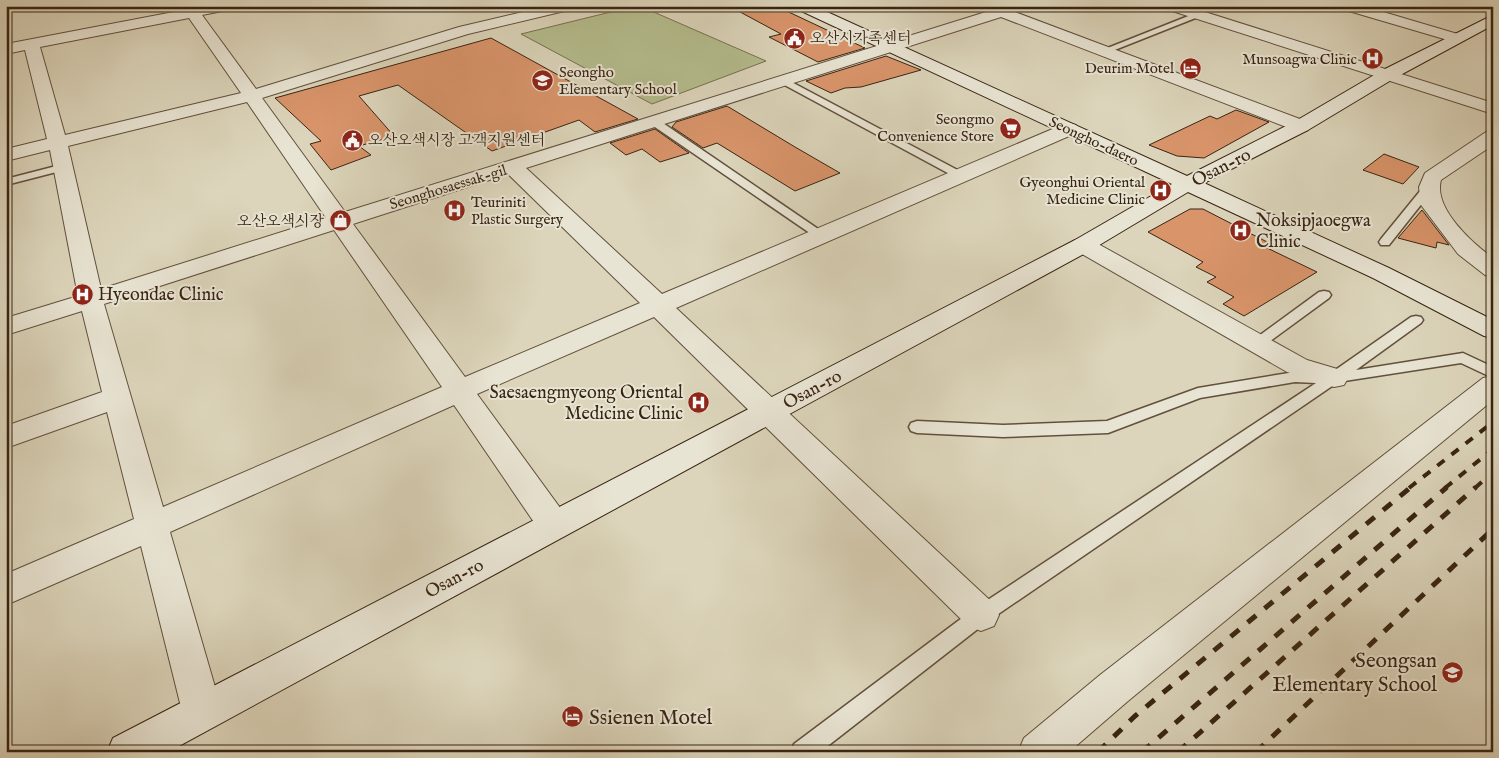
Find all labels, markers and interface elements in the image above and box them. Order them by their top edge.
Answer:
public building icon: 오산시가족센터 [782,26,806,50]
place label: 오산시가족센터 [810,29,911,48]
hospital icon: Munsoagwa Clinic [1361,47,1385,71]
place label: Munsoagwa Clinic [1242,50,1357,69]
hotel icon: Deurim Motel [1178,56,1202,80]
place label: Deurim Motel [1085,59,1175,78]
place label: Seongho Elementary School [559,63,678,99]
school or university icon: Seongho Elementary School [531,69,555,93]
place label: Seongmo Convenience Store [877,110,994,146]
street label: Seongho-daero [1046,112,1142,170]
supermarket icon: Seongmo Convenience Store [998,116,1022,140]
public building icon: 오산오색시장 고객지원센터 [340,128,364,152]
place label: 오산오색시장 고객지원센터 [368,131,545,150]
street label: Osan-ro [1188,144,1255,193]
street label: Seonghosaessak-gil [387,160,510,214]
place label: Gyeonghui Oriental Medicine Clinic [1019,173,1146,209]
hospital icon: Gyeonghui Oriental Medicine Clinic [1149,179,1173,203]
place label: Teuriniti Plastic Surgery [471,193,564,229]
hospital icon: Teuriniti Plastic Surgery [443,199,467,223]
shop icon: 오산오색시장 [328,209,352,233]
place label: Noksipjaoegwa Clinic [1256,210,1371,254]
place label: 오산오색시장 [237,212,324,231]
hospital icon: Noksipjaoegwa Clinic [1228,218,1252,242]
hospital icon: Hyeondae Clinic [70,282,94,306]
place label: Hyeondae Clinic [98,284,224,307]
street label: Osan-ro [779,365,846,415]
place label: Saesaengmyeong Oriental Medicine Clinic [489,382,683,426]
hospital icon: Saesaengmyeong Oriental Medicine Clinic [687,390,711,414]
street label: Osan-ro [421,554,488,604]
place label: Seongsan Elementary School [1272,648,1437,699]
school or university icon: Seongsan Elementary School [1441,660,1465,684]
hotel icon: Ssienen Motel [561,705,585,729]
place label: Ssienen Motel [589,705,713,732]

